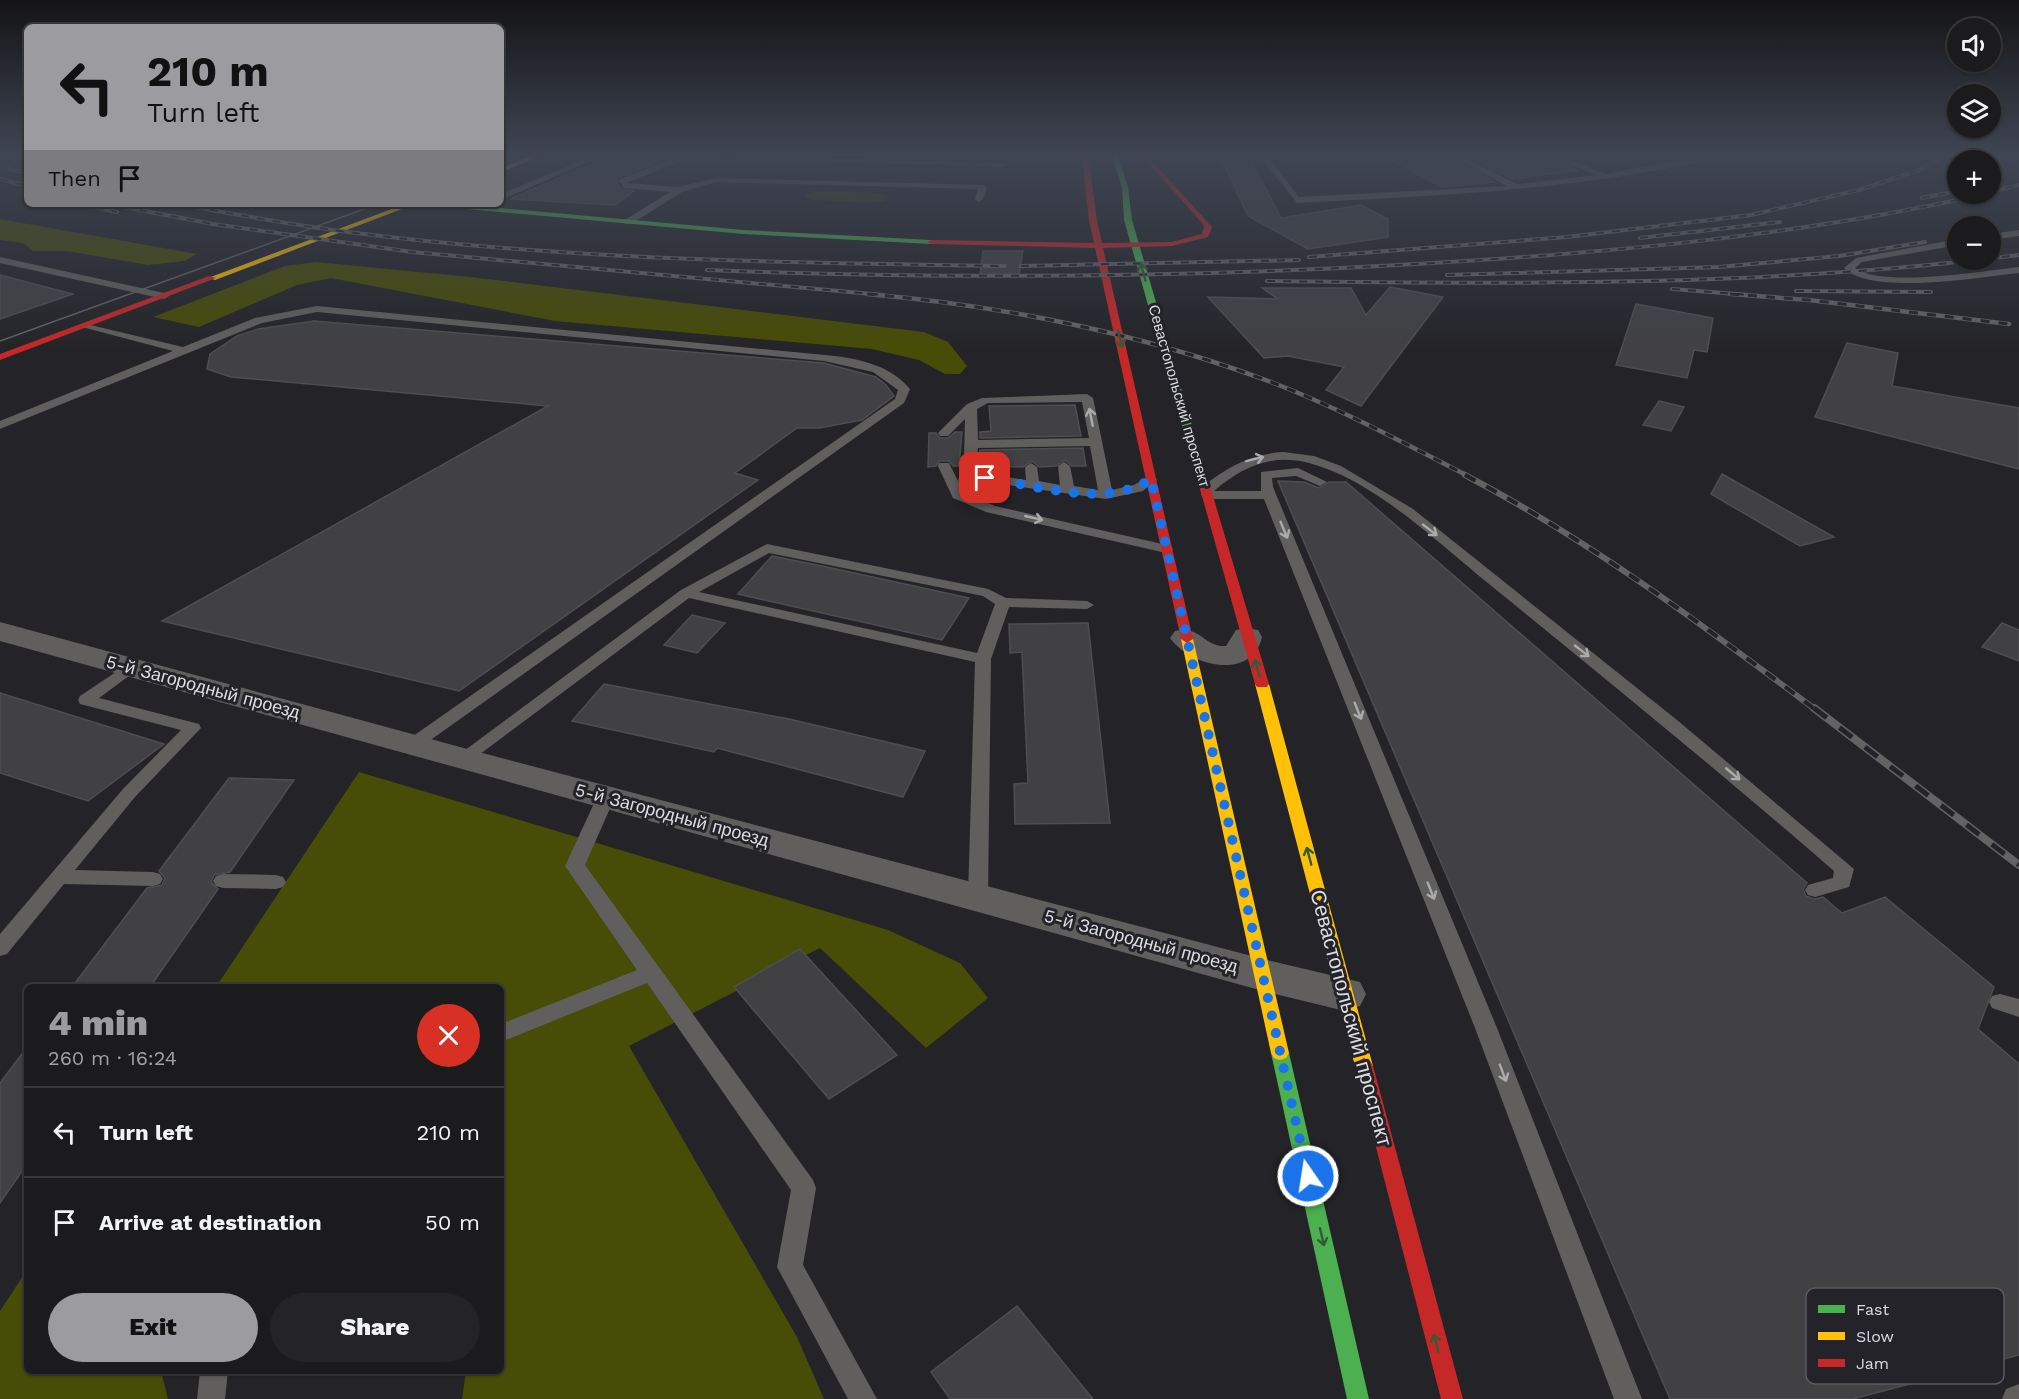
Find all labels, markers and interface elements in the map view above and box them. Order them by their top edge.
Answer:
map controls [1947,18,2001,270]
button: sound [1947,18,2001,72]
text: 210 m [147,47,269,96]
icon: left [48,48,126,126]
button: layers [1947,84,2001,138]
text: Turn left [147,97,259,129]
button: + [1947,150,2001,204]
icon: arrive [113,162,146,195]
text: Then [48,166,101,191]
button: − [1947,216,2001,270]
one-way arrow [1136,263,1148,282]
street label: Севастопольский проспект [1144,303,1214,489]
one-way arrow [1114,330,1126,349]
one-way arrow [1085,408,1096,427]
pin [959,452,1010,503]
one-way arrow [1246,453,1265,465]
icon: arrive [968,461,1001,494]
one-way arrow [1024,513,1043,525]
one-way arrow [1279,521,1290,539]
one-way arrow [1421,523,1437,536]
one-way arrow [1574,644,1590,657]
street label: 5-й Загородный проезд [104,651,303,723]
one-way arrow [1250,659,1262,678]
one-way arrow [1353,701,1364,720]
one-way arrow [1725,768,1741,781]
street label: 5-й Загородный проезд [573,779,772,851]
one-way arrow [1303,847,1314,866]
one-way arrow [1426,882,1437,900]
street label: Севастопольский проспект [1305,887,1398,1149]
street label: 5-й Загородный проезд [1042,905,1241,977]
text: 4 min [48,1002,148,1044]
button: close [417,1004,480,1067]
text: 260 m · 16:24 [48,1046,177,1070]
one-way arrow [1498,1063,1509,1081]
icon: left [48,1116,81,1149]
text: Turn left [99,1120,193,1145]
text: 210 m [416,1120,480,1145]
position arrow [1276,1144,1340,1208]
icon: arrive [48,1206,81,1239]
text: Arrive at destination [99,1210,322,1235]
text: 50 m [425,1210,480,1235]
one-way arrow [1316,1227,1328,1246]
legend [1806,1288,2004,1384]
button: Exit [48,1293,258,1362]
button: Share [270,1293,480,1362]
text: Fast [1856,1300,1889,1319]
text: Slow [1856,1327,1894,1346]
one-way arrow [1430,1333,1442,1352]
text: Jam [1856,1354,1889,1373]

